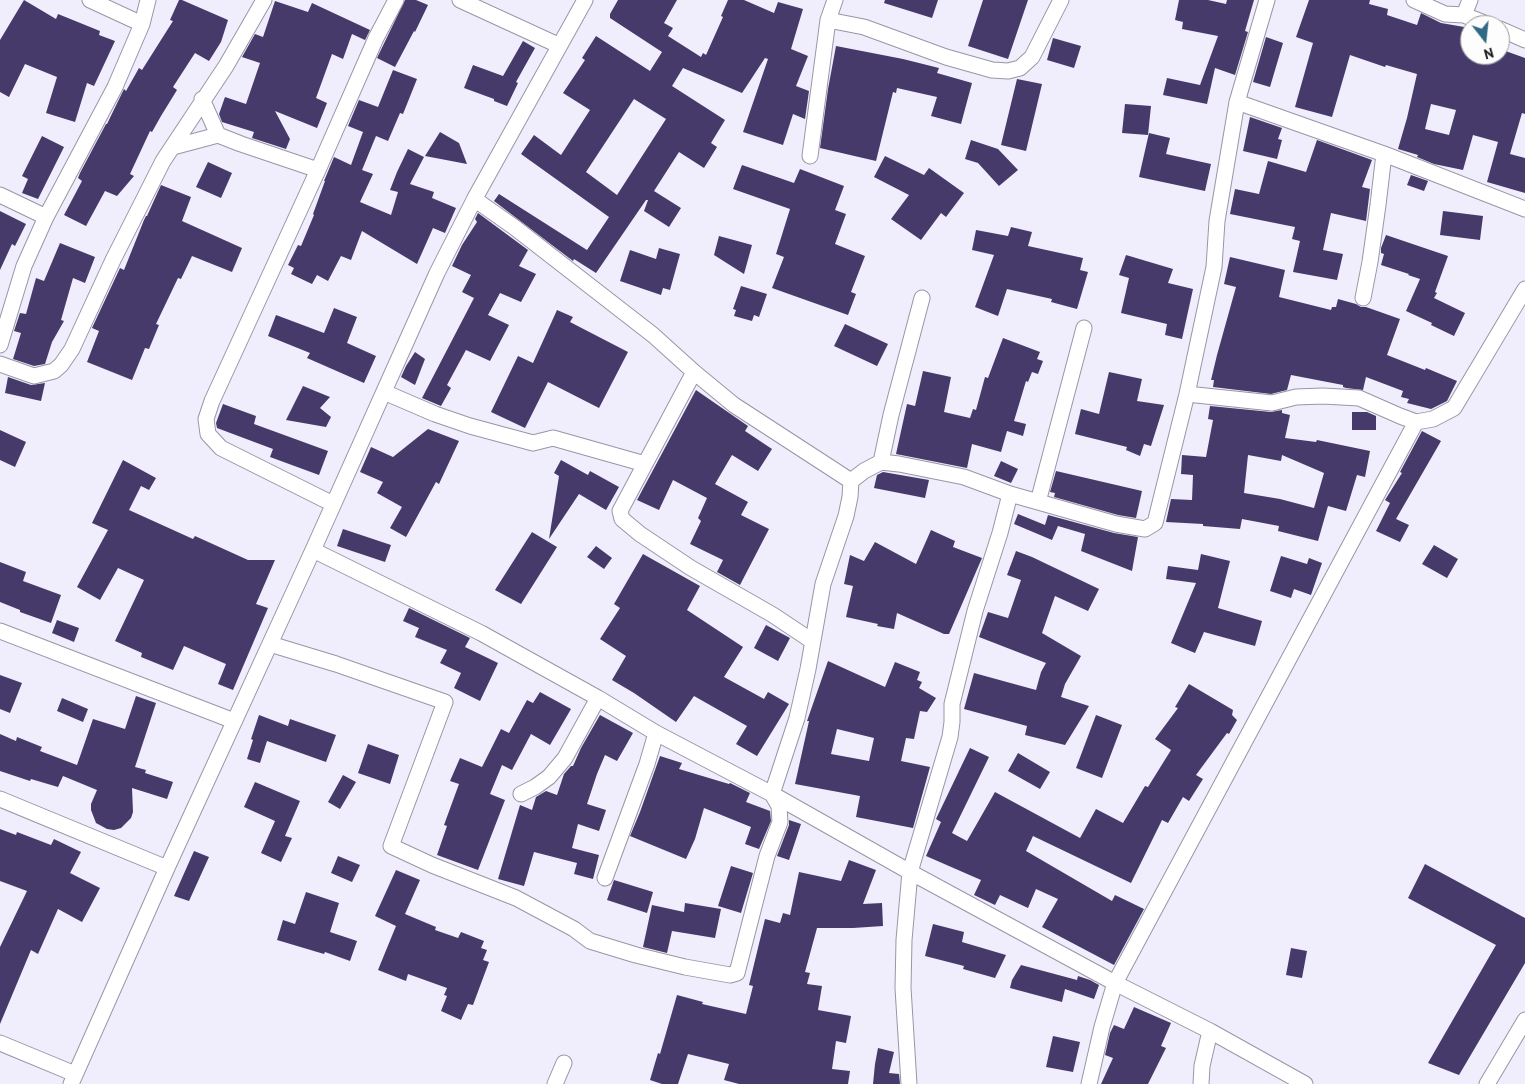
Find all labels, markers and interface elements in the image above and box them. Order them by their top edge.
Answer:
north arrow [1460,15,1510,65]
text: N [1482,44,1496,63]

